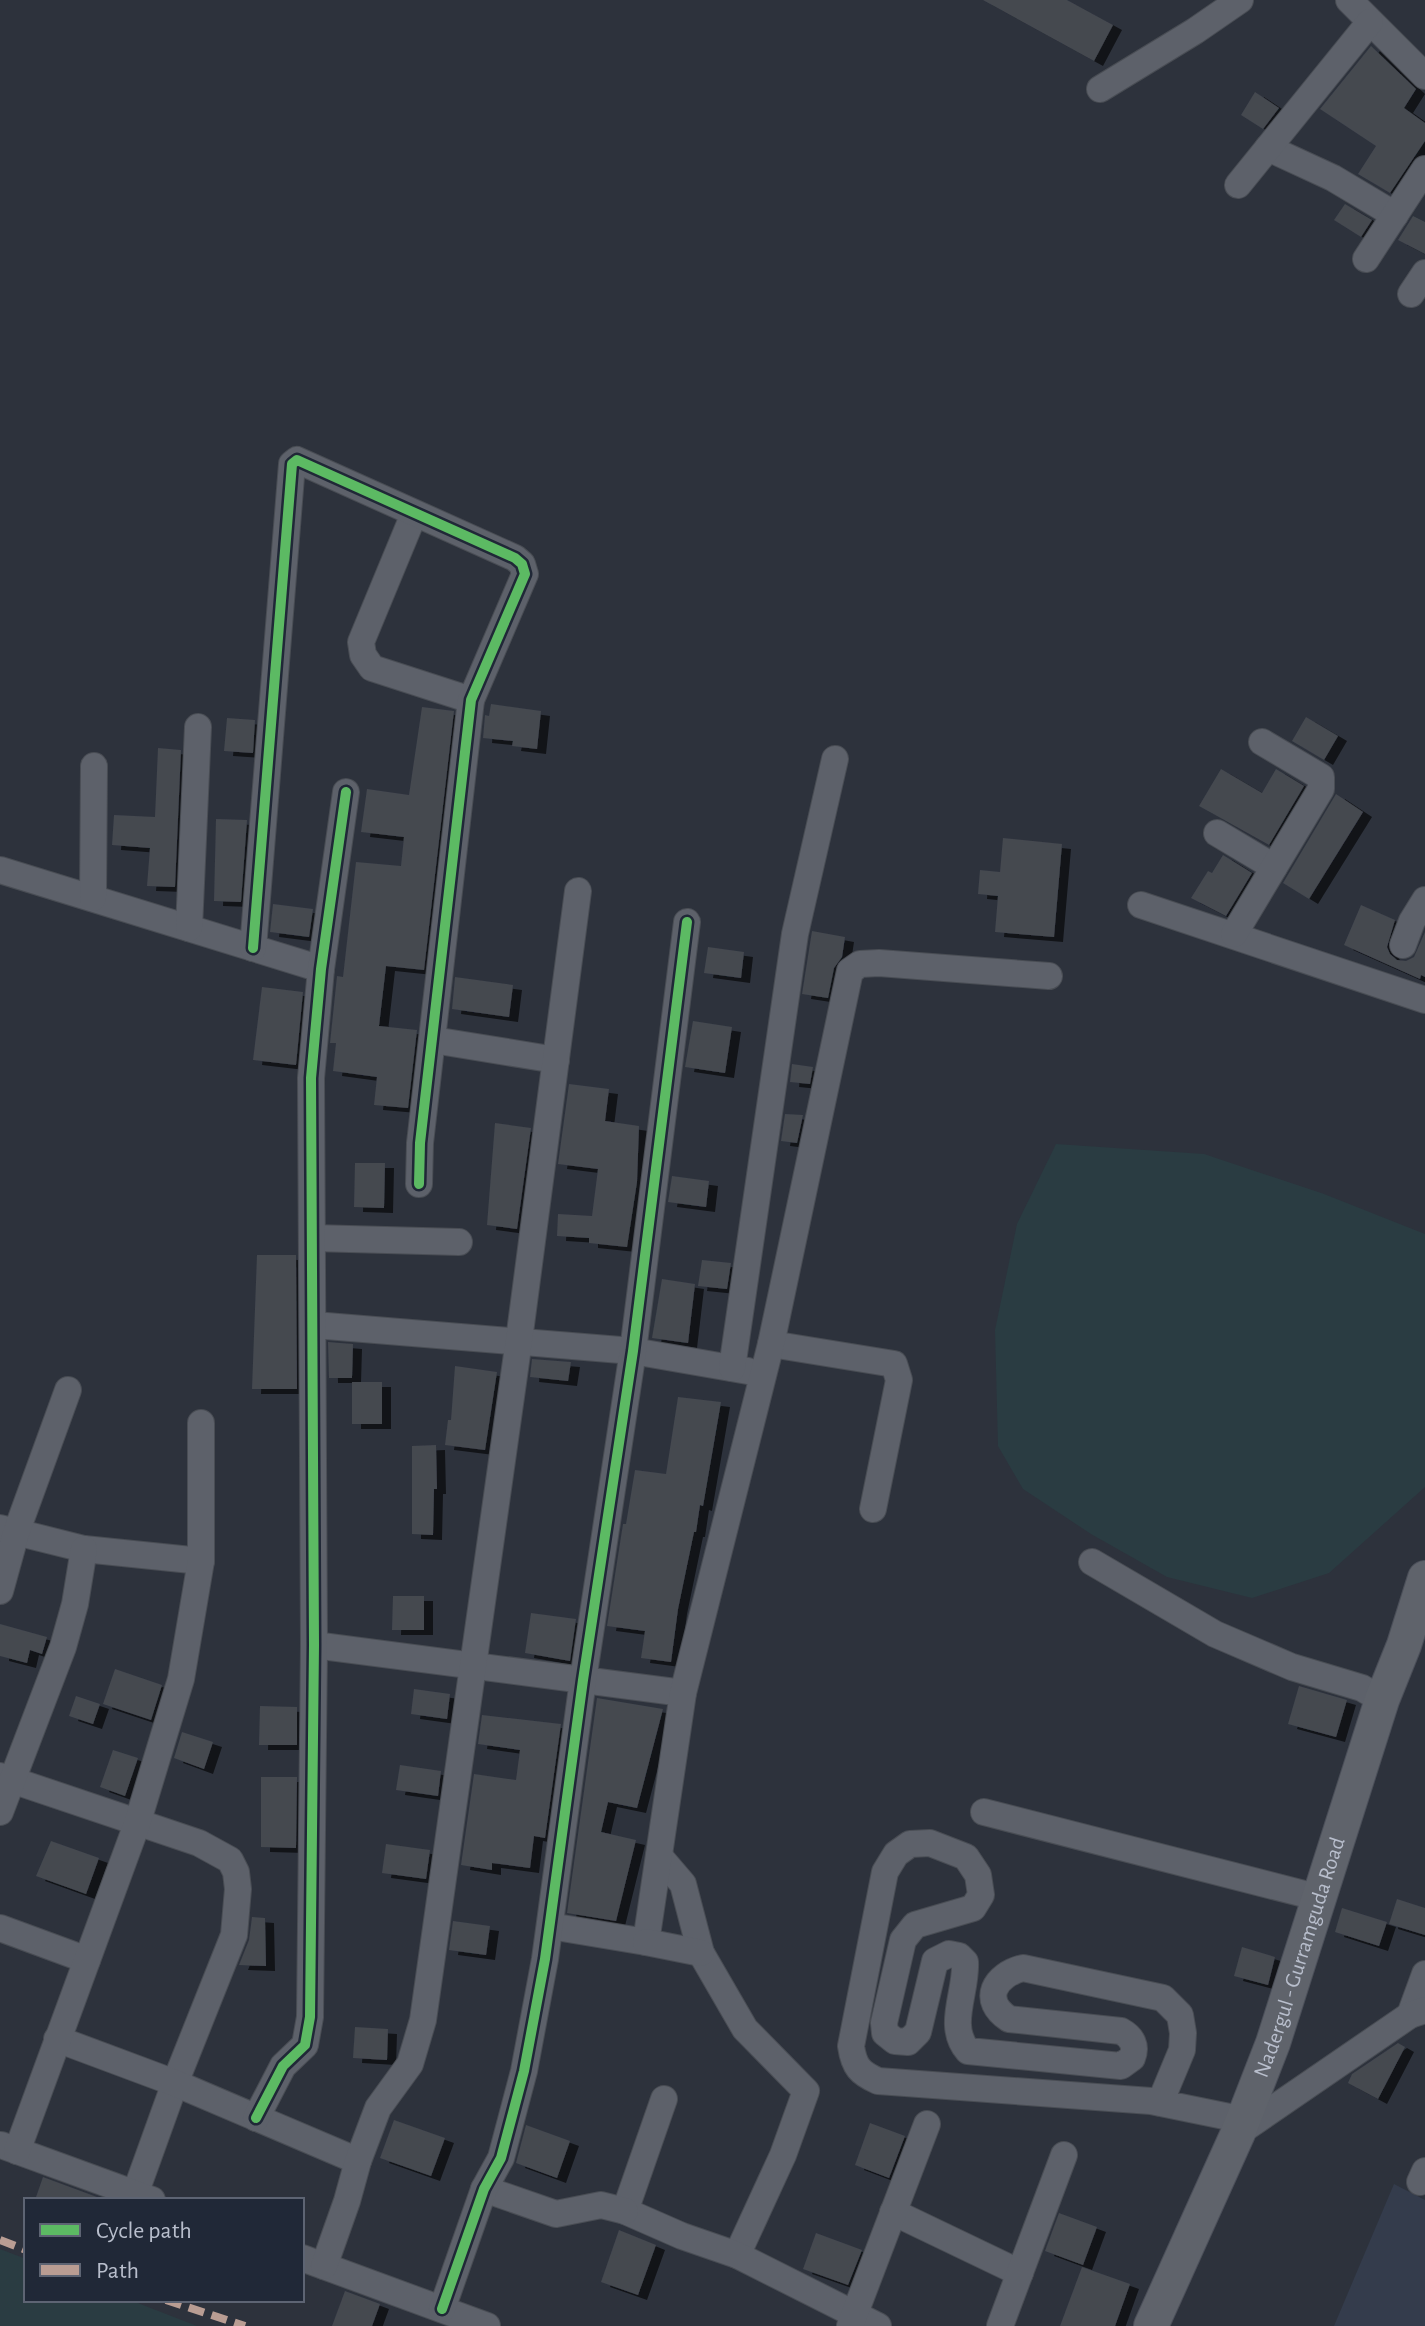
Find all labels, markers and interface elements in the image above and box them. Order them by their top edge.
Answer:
street label: Nadergul - Gurramguda Road [1250,1834,1349,2080]
legend [24,2198,304,2302]
text: Cycle path [96,2219,192,2243]
text: Path [96,2259,139,2283]

